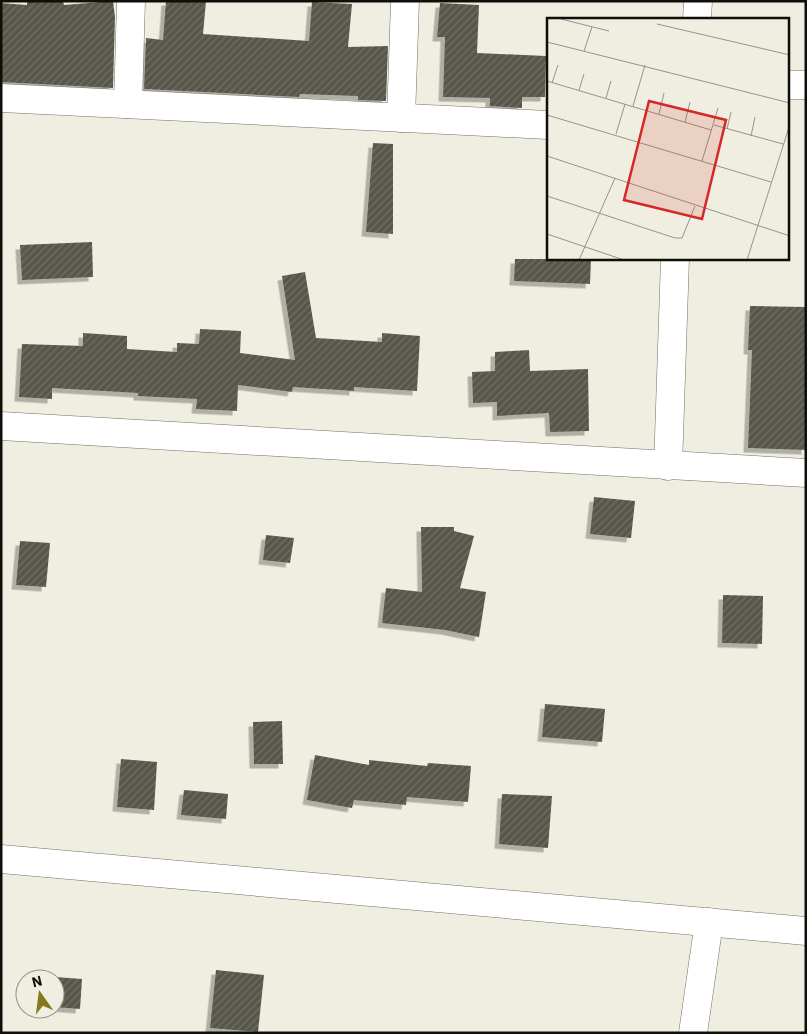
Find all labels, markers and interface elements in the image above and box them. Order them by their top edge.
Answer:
inset map [547,18,790,260]
north arrow [15,969,65,1019]
text: N [30,971,44,991]

